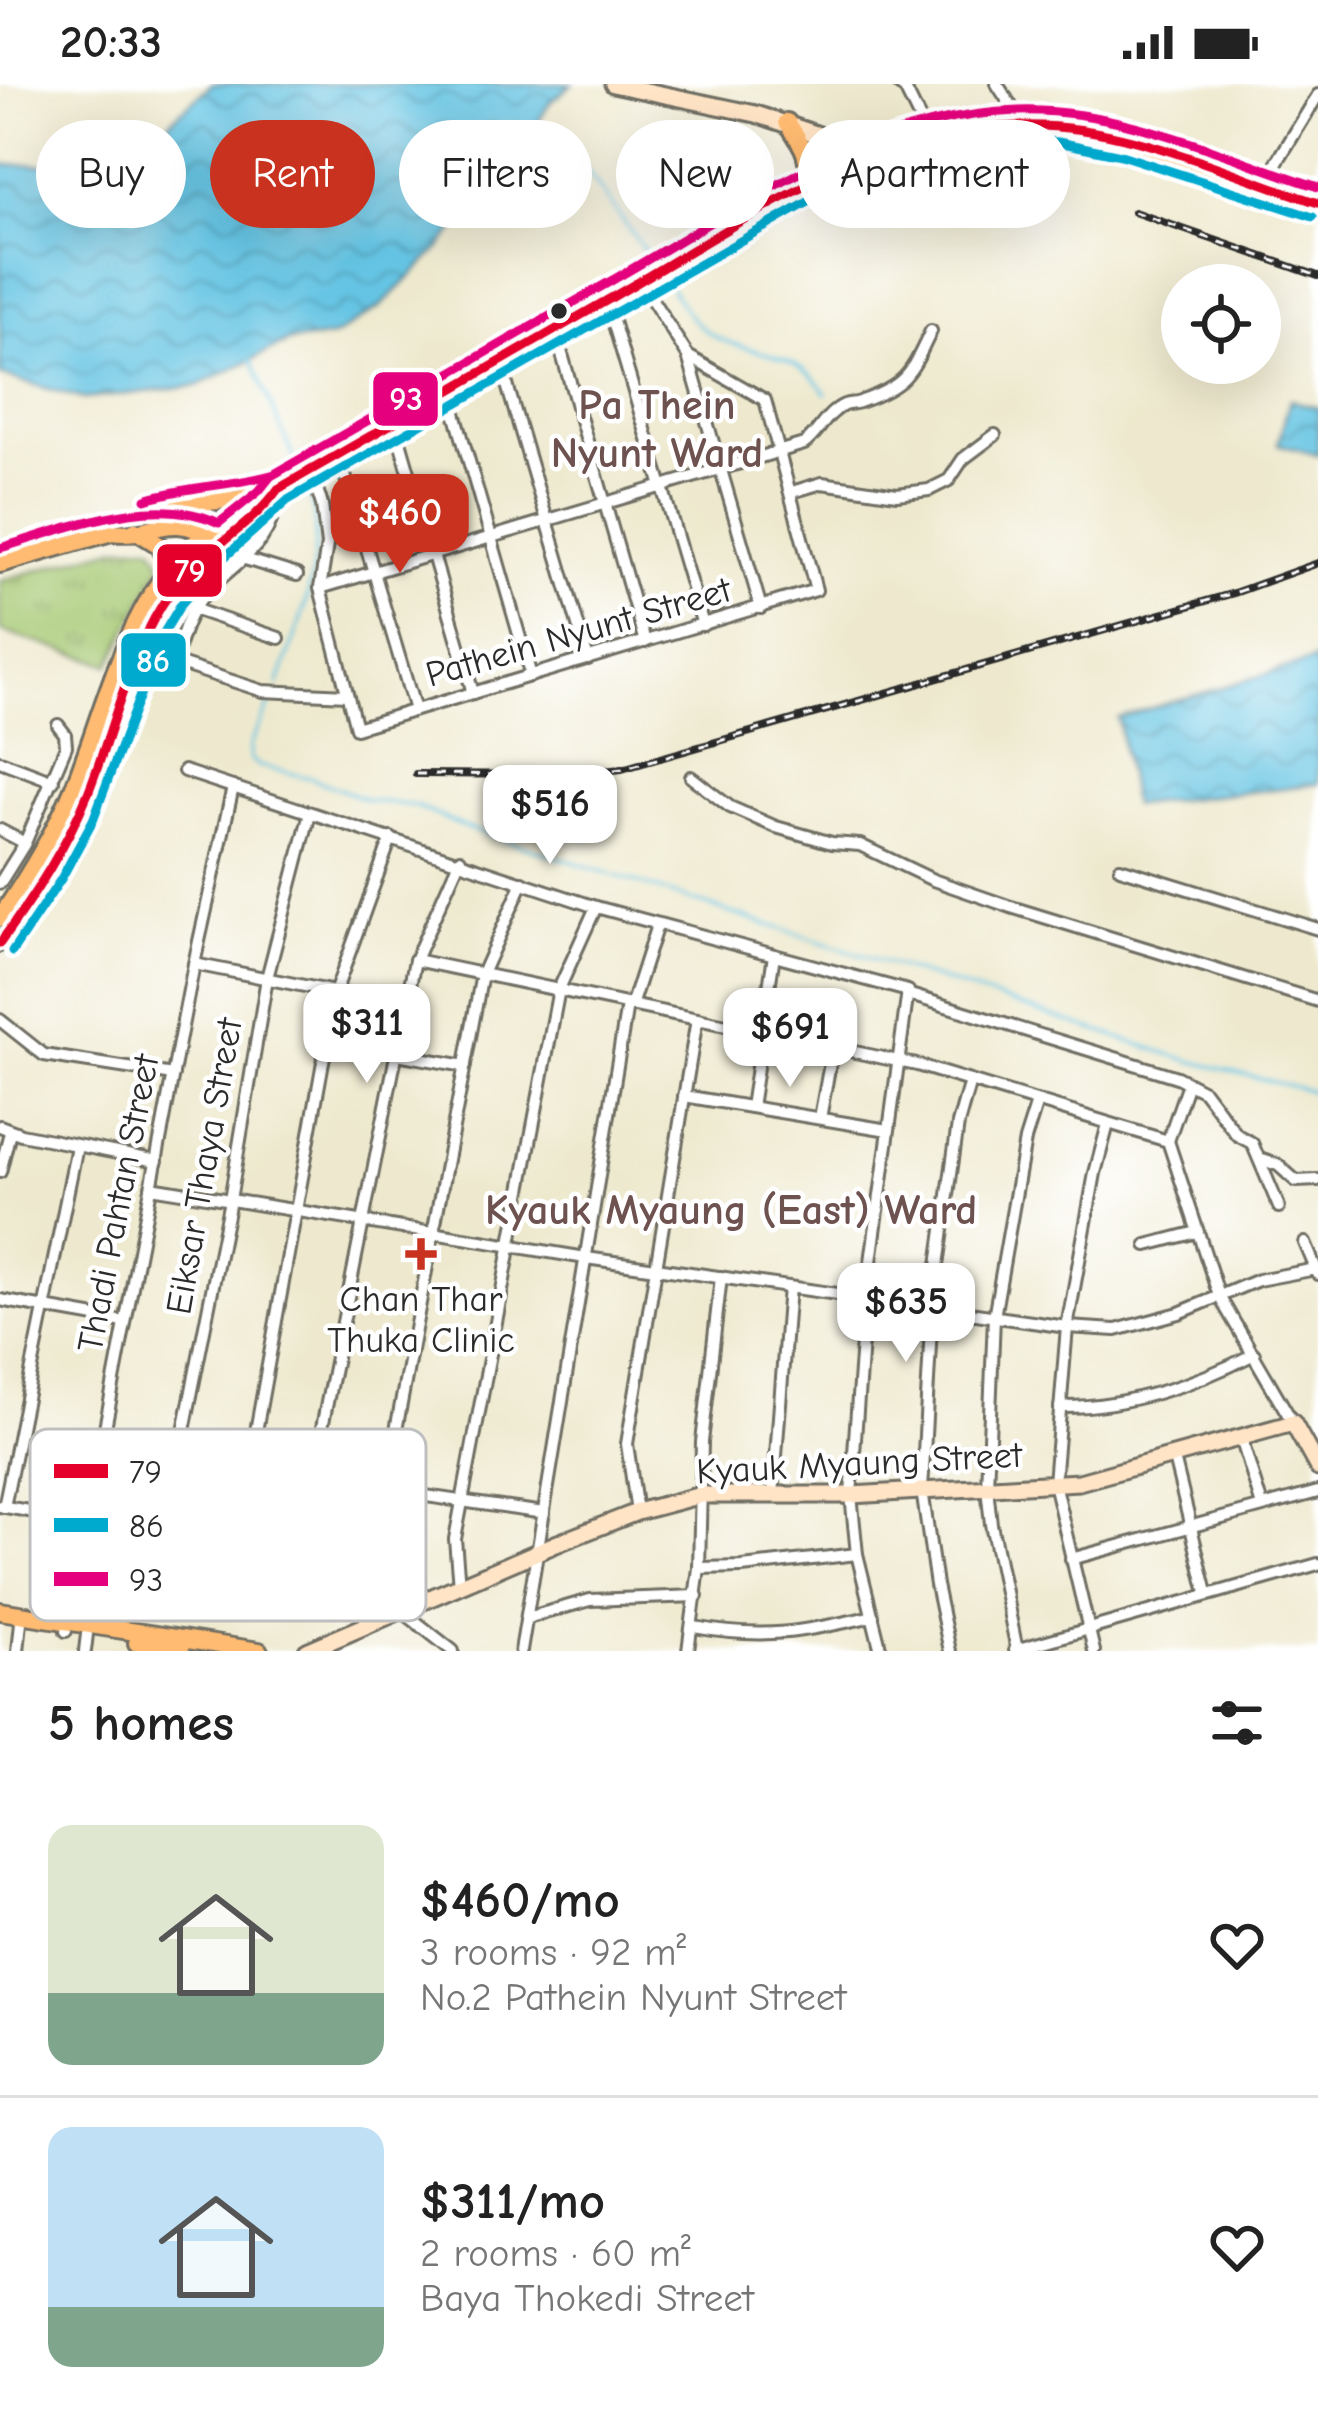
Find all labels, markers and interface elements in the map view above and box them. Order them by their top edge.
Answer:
text: 20:33 [60,16,162,68]
chip: Buy [36,120,186,228]
chip: Rent [210,120,375,228]
chip: Filters [399,120,592,228]
chip: New [616,120,774,228]
chip: Apartment [798,120,1070,228]
map controls [1161,264,1281,384]
button: locate [1161,264,1281,384]
unlabelled marker [548,300,570,322]
line badge: 93 [371,370,440,428]
text: 93 [389,380,423,418]
district label: Pa Thein Nyunt Ward [551,381,763,478]
pin: $460 [329,474,471,576]
text: $460 [358,490,442,535]
line badge: 79 [155,542,224,599]
text: 79 [174,552,206,590]
street label: Pathein Nyunt Street [421,569,737,696]
line badge: 86 [119,631,188,689]
text: 86 [136,642,170,680]
pin: $516 [479,765,621,867]
text: $516 [510,781,590,826]
pin: $311 [296,984,438,1086]
pin: $691 [719,988,861,1090]
text: $311 [330,1000,404,1045]
text: $691 [750,1004,830,1049]
street label: Eiksar Thaya Street [158,1013,251,1318]
street label: Thadi Pahtan Street [70,1049,168,1356]
district label: Kyauk Myaung (East) Ward [485,1186,977,1235]
marker: Chan Thar Thuka Clinic [405,1238,437,1270]
pin: $635 [835,1263,977,1365]
place label: Chan Thar Thuka Clinic [327,1279,515,1361]
text: $635 [864,1279,948,1324]
legend [30,1429,426,1621]
street label: Kyauk Myaung Street [695,1434,1025,1493]
text: 79 [129,1453,162,1491]
text: 86 [129,1507,164,1545]
text: 93 [129,1561,163,1599]
icon: filters [1204,1690,1270,1756]
text: 5 homes [48,1694,234,1753]
text: $460/mo [420,1871,620,1930]
icon: home [144,1873,288,2017]
icon: heart [1204,1912,1270,1978]
text: 3 rooms · 92 m² [420,1930,686,1975]
text: No.2 Pathein Nyunt Street [420,1975,847,2020]
text: $311/mo [420,2172,605,2231]
icon: home [144,2175,288,2319]
icon: heart [1204,2214,1270,2280]
text: 2 rooms · 60 m² [420,2231,691,2276]
text: Baya Thokedi Street [420,2276,754,2321]

